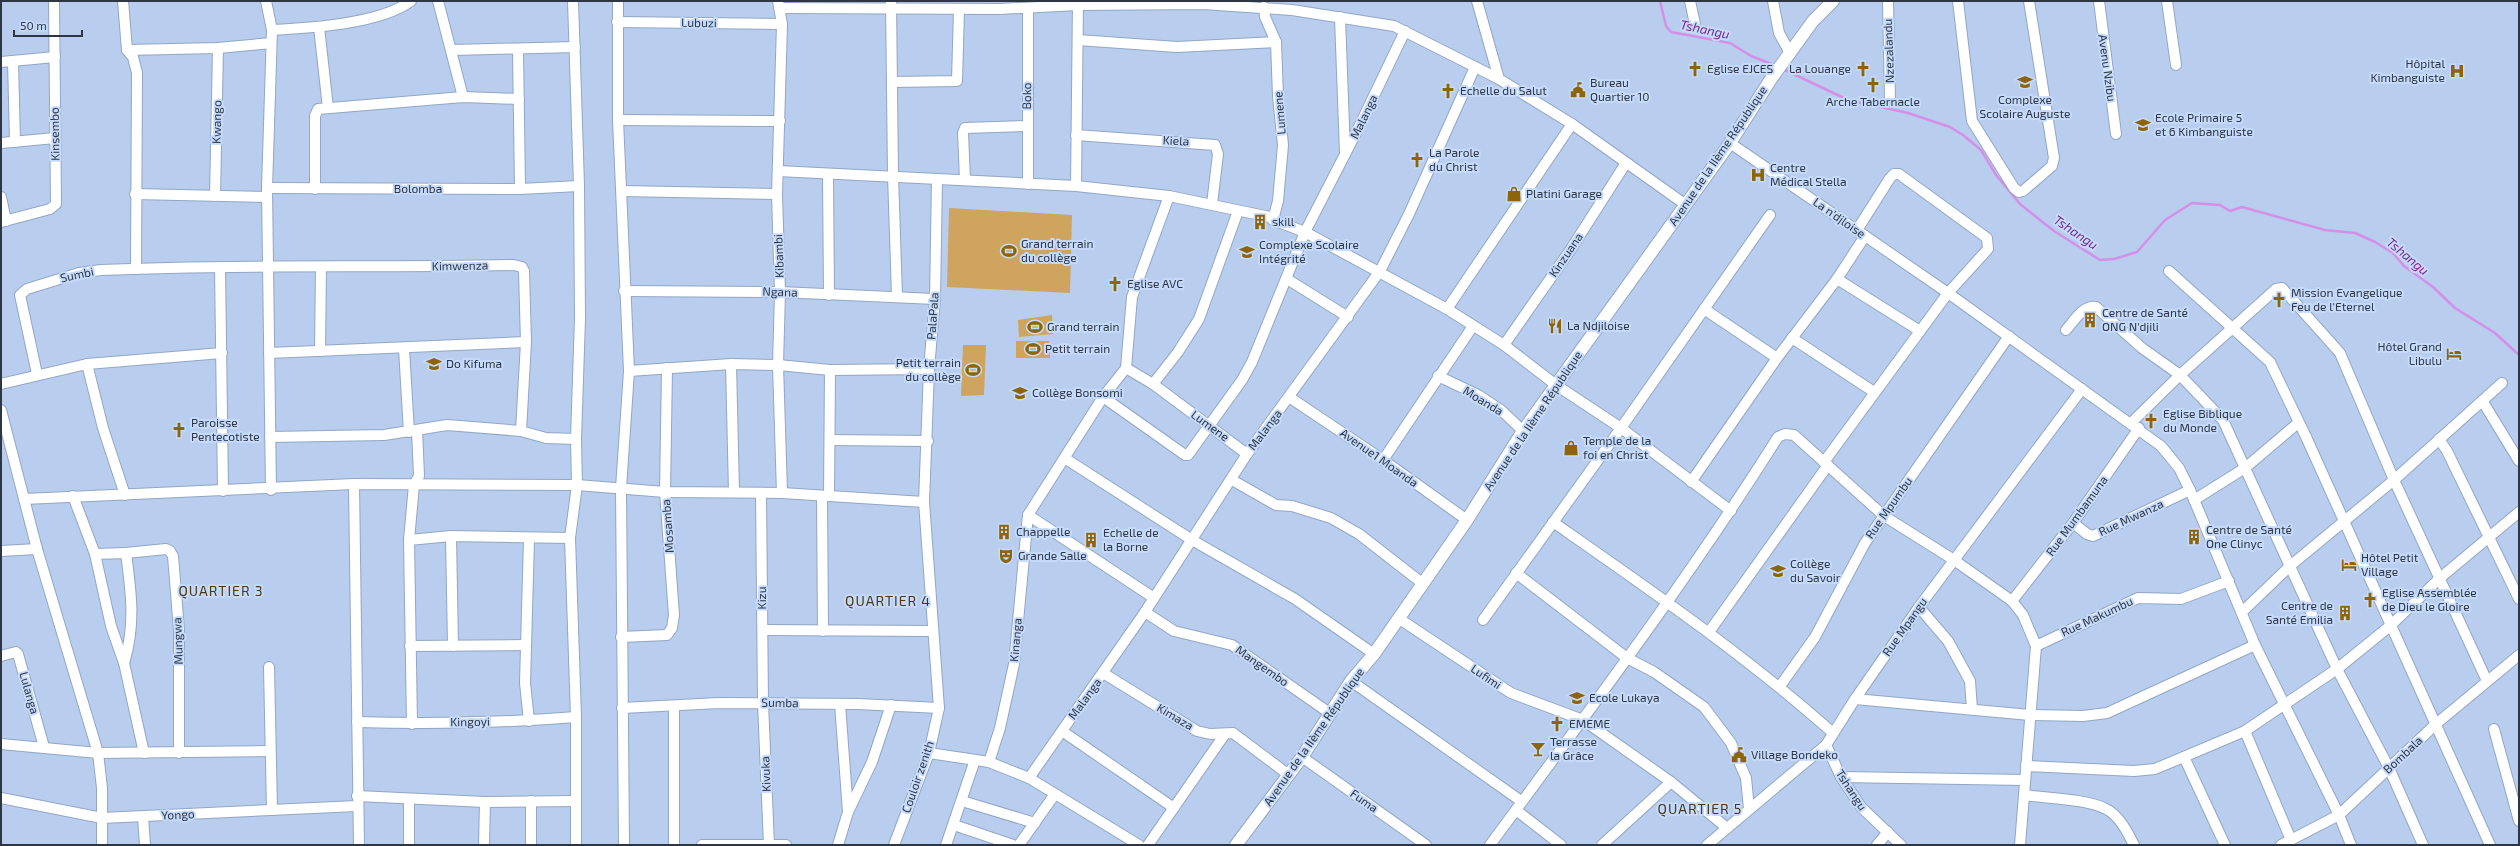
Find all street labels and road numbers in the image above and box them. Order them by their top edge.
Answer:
street label: Lubuzi [681,15,717,29]
street label: Nzezalandu [1880,19,1896,84]
street label: Avenu Nzibu [2096,33,2120,102]
street label: Boko [1019,82,1033,110]
street label: Avenue de la IIème République [1665,83,1769,228]
street label: Lumene [1270,91,1288,135]
street label: Malanga [1346,92,1380,141]
street label: Kwango [209,100,223,144]
street label: Kinsembo [47,107,61,161]
street label: Kiela [1162,132,1190,148]
street label: Bolomba [394,181,442,195]
street label: La n'djloise [1810,194,1868,241]
street label: Kinzuana [1545,230,1585,279]
street label: Kibambi [770,234,786,278]
street label: Kimwenza [432,258,488,272]
street label: Sumbi [59,264,95,284]
street label: Ngana [762,283,798,299]
street label: PalaPala [923,292,941,340]
street label: Avenue de la IIème République [1480,348,1584,493]
street label: Moanda [1461,383,1506,418]
street label: Malanga [1244,406,1284,453]
street label: Lumene [1189,407,1232,444]
street label: Avenue1 Moanda [1338,425,1421,489]
street label: Rue Mumbamuna [2042,473,2110,558]
street label: Rue Mpumbu [1862,474,1915,541]
street label: Rue Mwanza [2096,496,2165,538]
street label: Mosamba [658,499,676,553]
street label: Kizu [754,586,768,610]
street label: Rue Makumbu [2058,593,2135,639]
street label: Rue Mpangu [1879,595,1929,658]
street label: Mungwa [169,617,185,665]
street label: Kinanga [1006,617,1024,662]
street label: Mangembo [1233,642,1292,689]
street label: Lufimi [1469,661,1504,691]
street label: Avenue de la IIème République [1260,665,1366,808]
street label: Lulanga [17,670,43,715]
street label: Malanga [1065,675,1104,722]
street label: Sumba [761,695,799,709]
street label: Kimaza [1155,700,1196,732]
street label: Kingoyi [450,714,490,728]
street label: Bombala [2380,733,2425,776]
street label: Couloir zenith [898,739,936,814]
street label: Kivuka [757,756,773,792]
street label: Tshangu [1833,766,1870,813]
street label: Fuma [1348,786,1381,815]
street label: Yongo [161,806,195,822]

